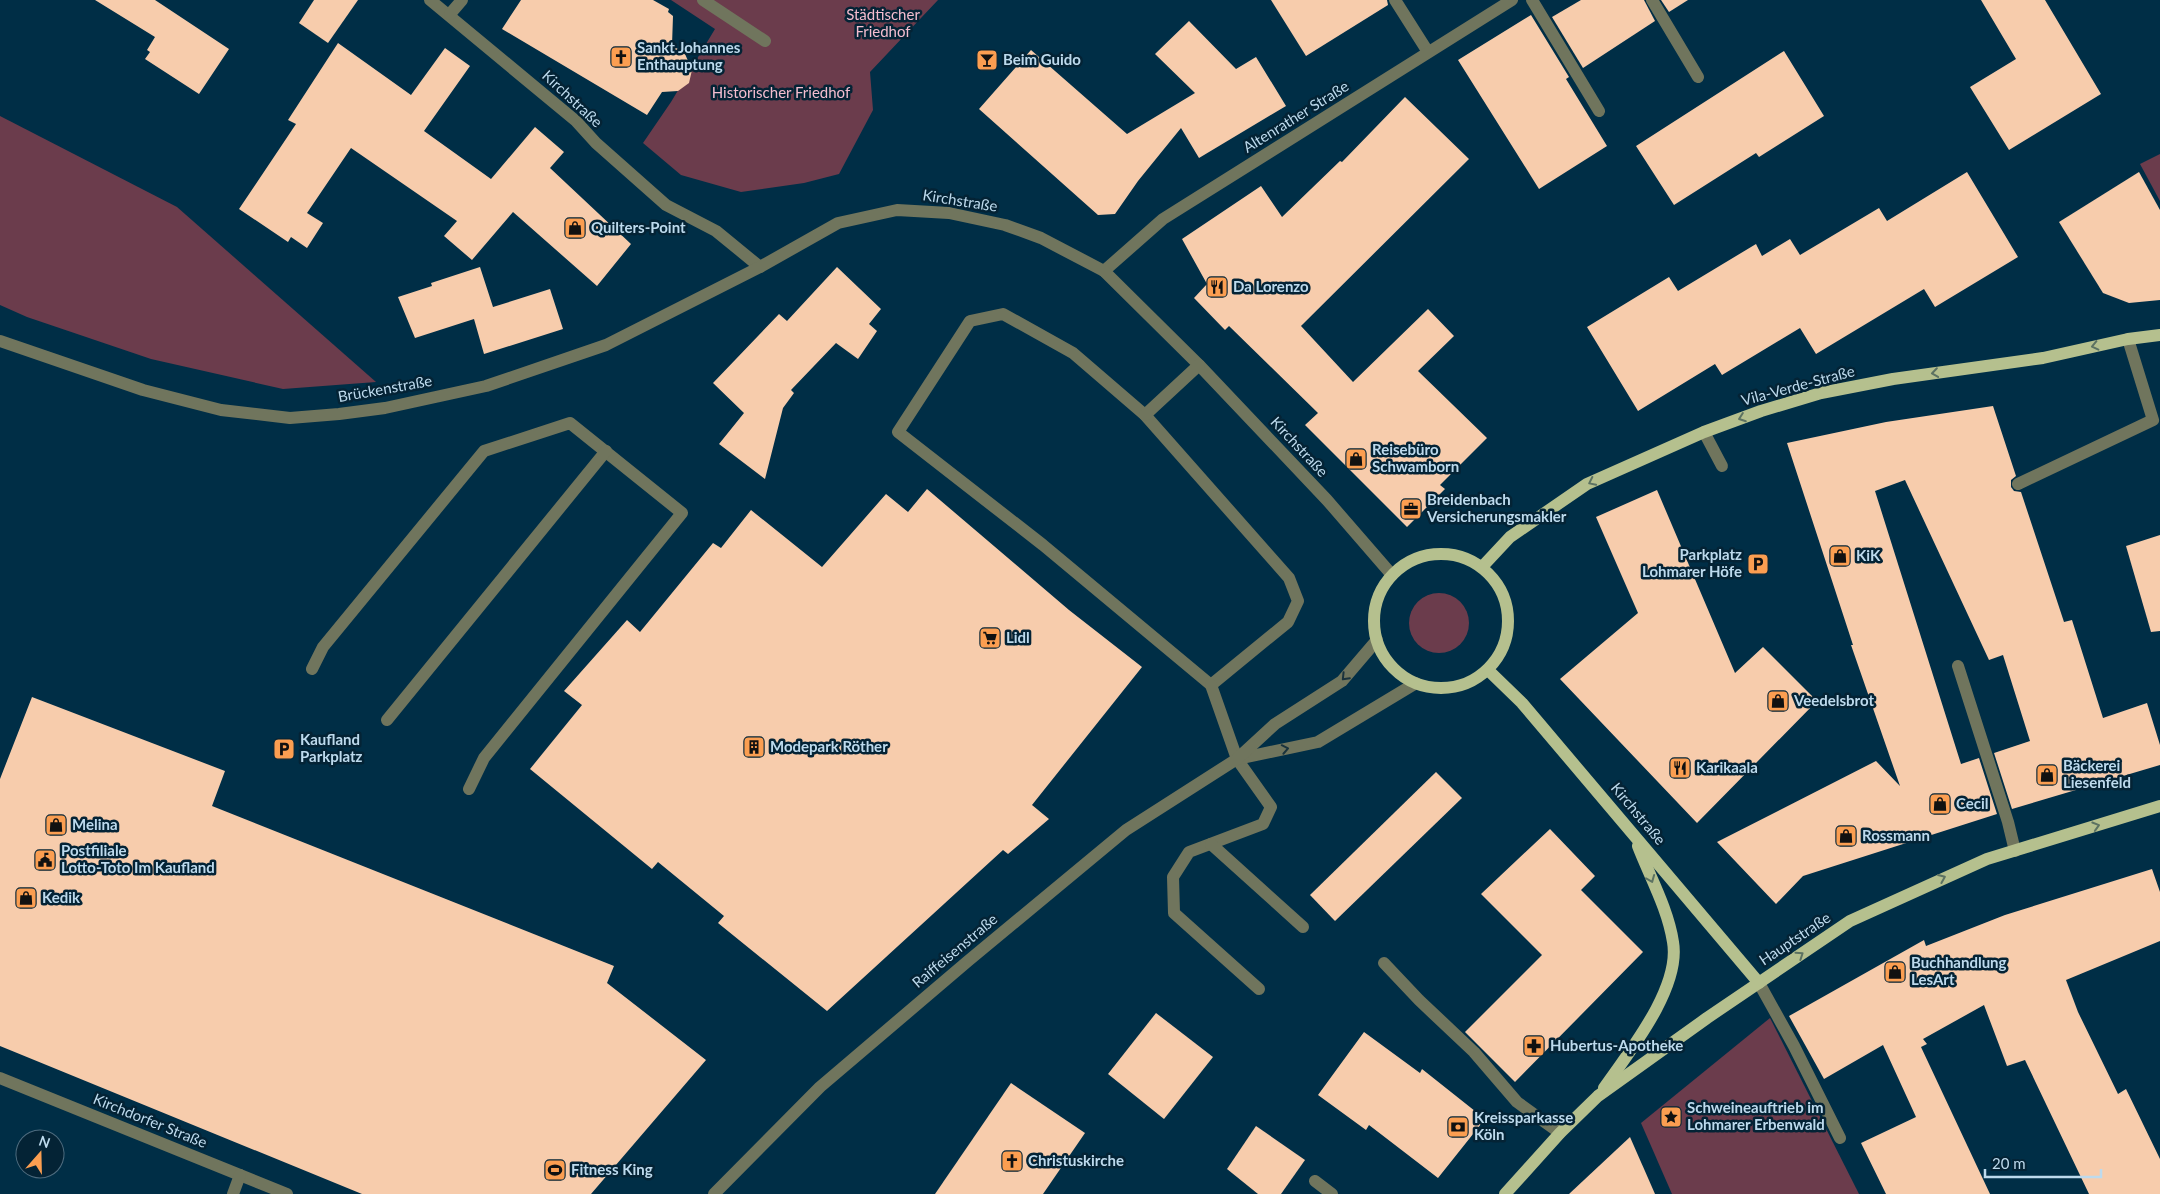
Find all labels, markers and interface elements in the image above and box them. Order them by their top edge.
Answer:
park label: Städtischer Friedhof [846,5,920,40]
place label: Sankt Johannes Enthauptung [637,38,741,73]
church icon: Sankt Johannes Enthauptung [609,45,633,69]
bar icon: Beim Guido [975,48,999,72]
place label: Beim Guido [1003,50,1081,68]
street label: Kirchstraße [539,66,606,131]
street label: Altenrather Straße [1239,76,1352,156]
park label: Historischer Friedhof [712,83,851,101]
street label: Kirchstraße [921,185,999,215]
shop icon: Quilters-Point [563,216,587,240]
place label: Quilters-Point [591,218,686,236]
restaurant icon: Da Lorenzo [1205,275,1229,299]
place label: Da Lorenzo [1233,277,1309,295]
one-way arrow [2090,341,2099,351]
street label: Vila-Verde-Straße [1739,361,1856,409]
one-way arrow [1930,367,1938,378]
street label: Brückenstraße [336,371,433,405]
one-way arrow [1738,412,1746,422]
street label: Kirchstraße [1267,413,1332,480]
place label: Reisebüro Schwamborn [1372,440,1459,475]
shop icon: Reisebüro Schwamborn [1344,447,1368,471]
one-way arrow [1588,476,1597,486]
place label: Breidenbach Versicherungsmakler [1426,490,1567,525]
office icon: Breidenbach Versicherungsmakler [1399,497,1423,521]
shop icon: KiK [1828,544,1852,568]
place label: Parkplatz Lohmarer Höfe [1642,545,1742,580]
place label: KiK [1856,546,1881,564]
parking icon: Parkplatz Lohmarer Höfe [1746,552,1770,576]
supermarket icon: Lidl [978,626,1002,650]
place label: Lidl [1006,628,1030,646]
one-way arrow [1342,671,1351,680]
shop icon: Veedelsbrot [1766,689,1790,713]
place label: Veedelsbrot [1793,691,1874,709]
place label: Kaufland Parkplatz [300,730,363,765]
building icon: Modepark Röther [742,735,766,759]
parking icon: Kaufland Parkplatz [272,737,296,761]
place label: Modepark Röther [770,737,888,755]
one-way arrow [1281,744,1290,755]
restaurant icon: Karikaala [1668,756,1692,780]
place label: Bäckerei Liesenfeld [2063,756,2131,791]
place label: Karikaala [1696,758,1758,776]
shop icon: Bäckerei Liesenfeld [2035,763,2059,787]
street label: Kirchstraße [1608,779,1670,848]
shop icon: Cecil [1928,792,1952,816]
place label: Cecil [1956,794,1989,812]
shop icon: Melina [44,813,68,837]
place label: Melina [72,815,118,833]
one-way arrow [2091,821,2099,831]
shop icon: Rossmann [1834,824,1858,848]
place label: Rossmann [1862,826,1930,844]
place label: Postfiliale Lotto-Toto Im Kaufland [61,841,215,876]
public building icon: Postfiliale Lotto-Toto Im Kaufland [33,848,57,872]
one-way arrow [1645,874,1656,883]
one-way arrow [1937,874,1946,885]
shop icon: Kedik [14,886,38,910]
place label: Kedik [42,888,81,906]
street label: Hauptstraße [1755,908,1834,969]
street label: Raiffeisenstraße [908,909,1001,991]
one-way arrow [1794,952,1803,961]
place label: Buchhandlung LesArt [1911,953,2007,988]
shop icon: Buchhandlung LesArt [1883,960,1907,984]
pharmacy icon: Hubertus-Apotheke [1522,1034,1546,1058]
place label: Hubertus-Apotheke [1550,1036,1683,1054]
street label: Kirchdorfer Straße [91,1089,210,1151]
place label: Schweineauftrieb im Lohmarer Erbenwald [1687,1098,1825,1133]
place icon: Schweineauftrieb im Lohmarer Erbenwald [1659,1105,1683,1129]
place label: Kreissparkasse Köln [1474,1108,1573,1143]
bank icon: Kreissparkasse Köln [1446,1115,1470,1139]
north arrow [15,1129,65,1179]
text: N [37,1131,53,1151]
scale bar [1985,1146,2101,1178]
church icon: Christuskirche [1000,1149,1024,1173]
place label: Christuskirche [1028,1151,1124,1169]
text: 20 m [1992,1154,2026,1172]
sports icon: Fitness King [543,1158,567,1182]
place label: Fitness King [571,1160,653,1178]

